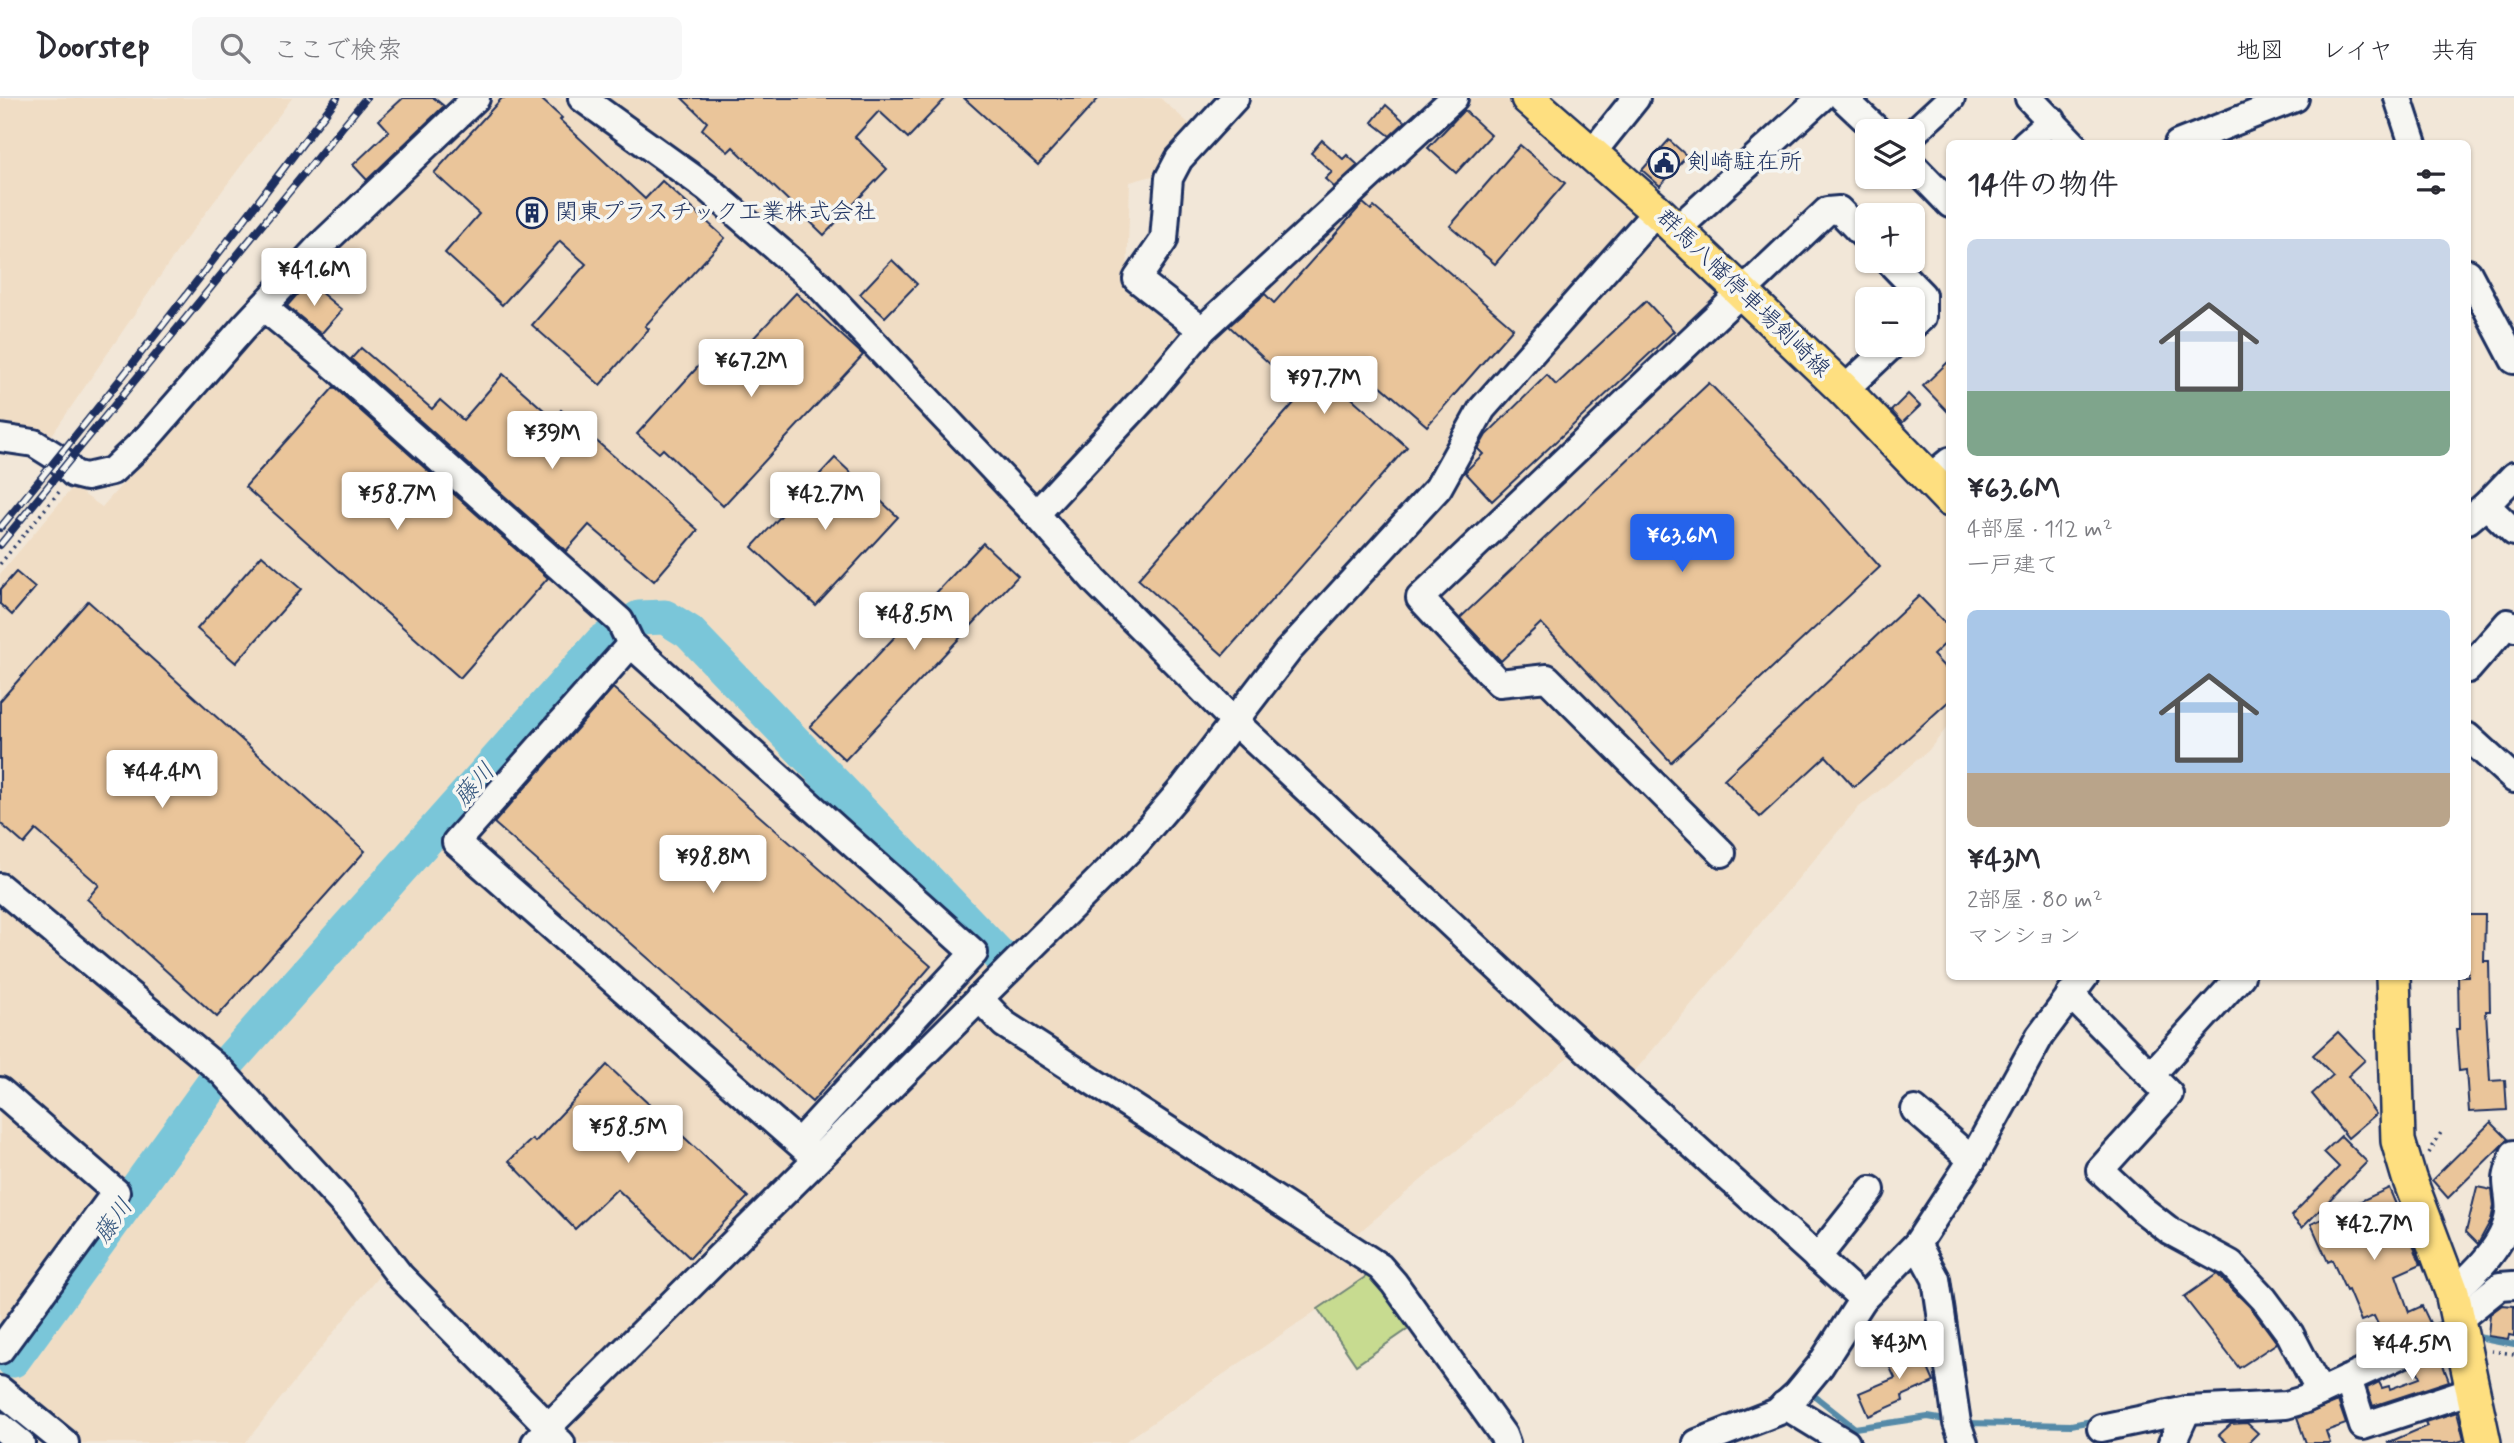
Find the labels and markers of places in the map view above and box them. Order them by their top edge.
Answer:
public building icon: 剣崎駐在所 [1647,146,1681,180]
place label: 剣崎駐在所 [1687,148,1802,178]
building icon: 関東プラスチック工業株式会社 [515,196,549,230]
place label: 関東プラスチック工業株式会社 [555,198,877,228]
pin: ¥41.6M [257,248,371,308]
pin: ¥67.2M [694,340,808,399]
pin: ¥97.7M [1267,356,1381,416]
pin: ¥39M [511,412,593,471]
pin: ¥58.7M [340,472,454,532]
pin: ¥42.7M [768,472,882,532]
pin: ¥63.6M [1625,514,1739,574]
pin: ¥48.5M [857,592,971,652]
pin: ¥44.4M [105,750,219,810]
pin: ¥98.8M [656,836,770,895]
pin: ¥58.5M [571,1105,685,1165]
pin: ¥42.7M [2317,1202,2431,1262]
pin: ¥43M [1858,1322,1940,1381]
pin: ¥44.5M [2355,1322,2469,1382]

